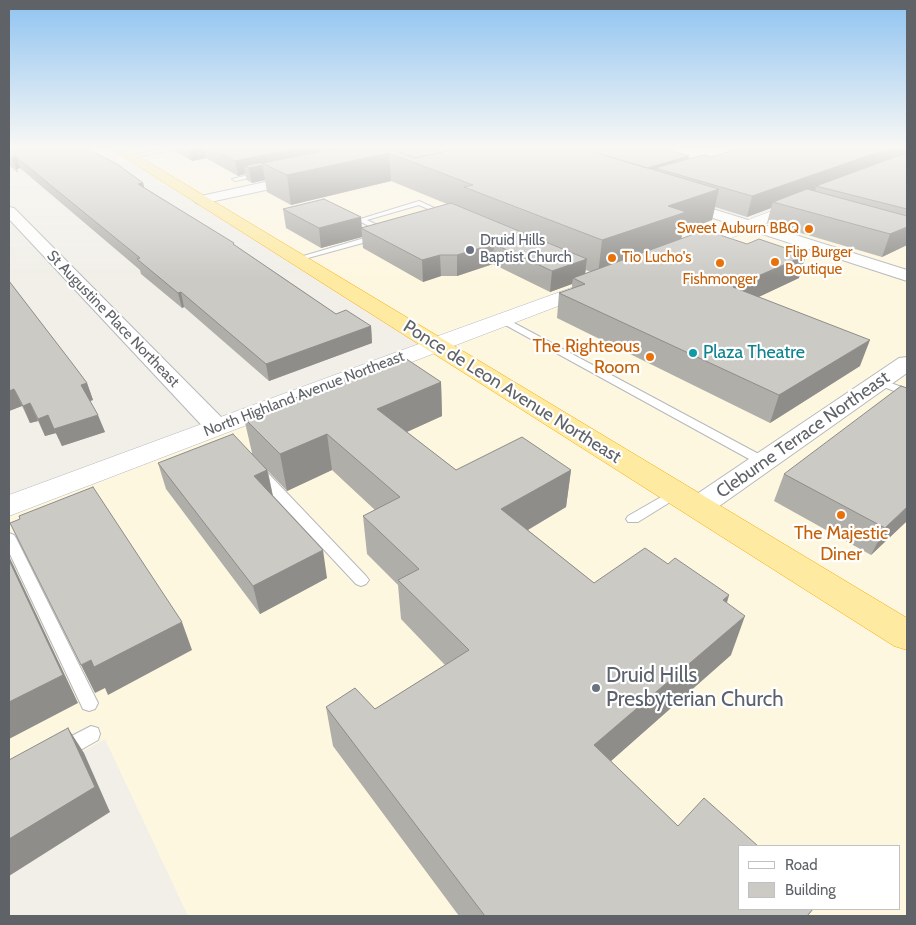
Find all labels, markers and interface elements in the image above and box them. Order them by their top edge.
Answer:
place label: Sweet Auburn BBQ [677,220,799,238]
marker: Sweet Auburn BBQ [803,223,815,235]
place label: Druid Hills Baptist Church [480,232,572,267]
marker: Druid Hills Baptist Church [464,244,476,256]
place label: Flip Burger Boutique [785,244,853,279]
street label: St Augustine Place Northeast [43,247,183,391]
place label: Tio Lucho's [622,249,691,267]
marker: Tio Lucho's [606,252,618,264]
marker: Flip Burger Boutique [769,256,781,268]
marker: Fishmonger [714,257,726,269]
place label: Fishmonger [683,271,757,289]
street label: Ponce de Leon Avenue Northeast [399,316,625,468]
place label: The Righteous Room [532,336,640,378]
place label: Plaza Theatre [703,342,805,364]
street label: North Highland Avenue Northeast [201,347,407,441]
marker: Plaza Theatre [687,347,699,359]
marker: The Righteous Room [644,351,656,363]
street label: Cleburne Terrace Northeast [712,367,894,503]
marker: The Majestic Diner [835,509,847,521]
place label: The Majestic Diner [794,523,888,566]
place label: Druid Hills Presbyterian Church [606,663,784,713]
marker: Druid Hills Presbyterian Church [590,682,602,694]
legend [738,845,901,910]
text: Road [785,856,818,874]
text: Building [785,881,836,899]

